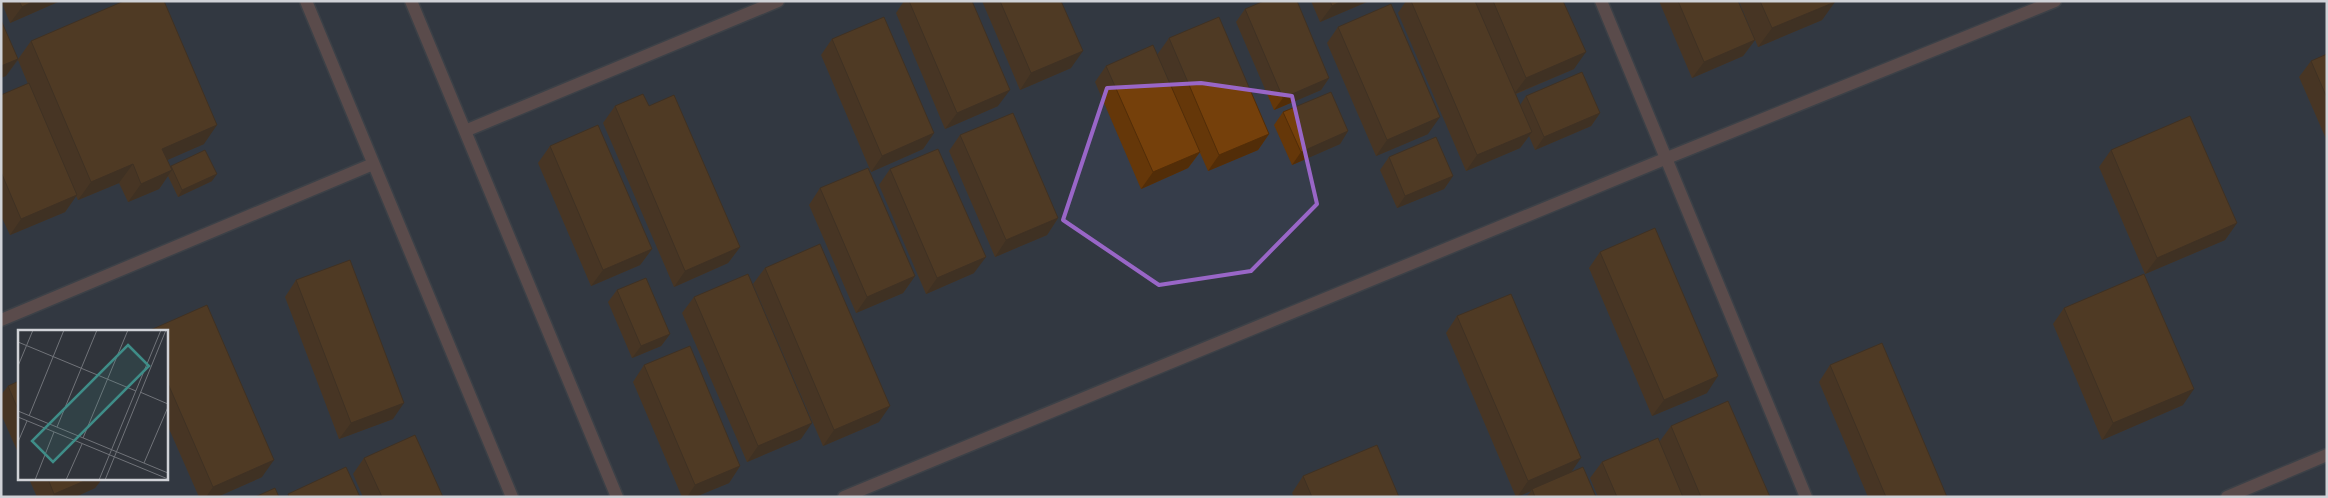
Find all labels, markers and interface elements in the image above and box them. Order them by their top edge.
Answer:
inset map [18,330,168,480]

